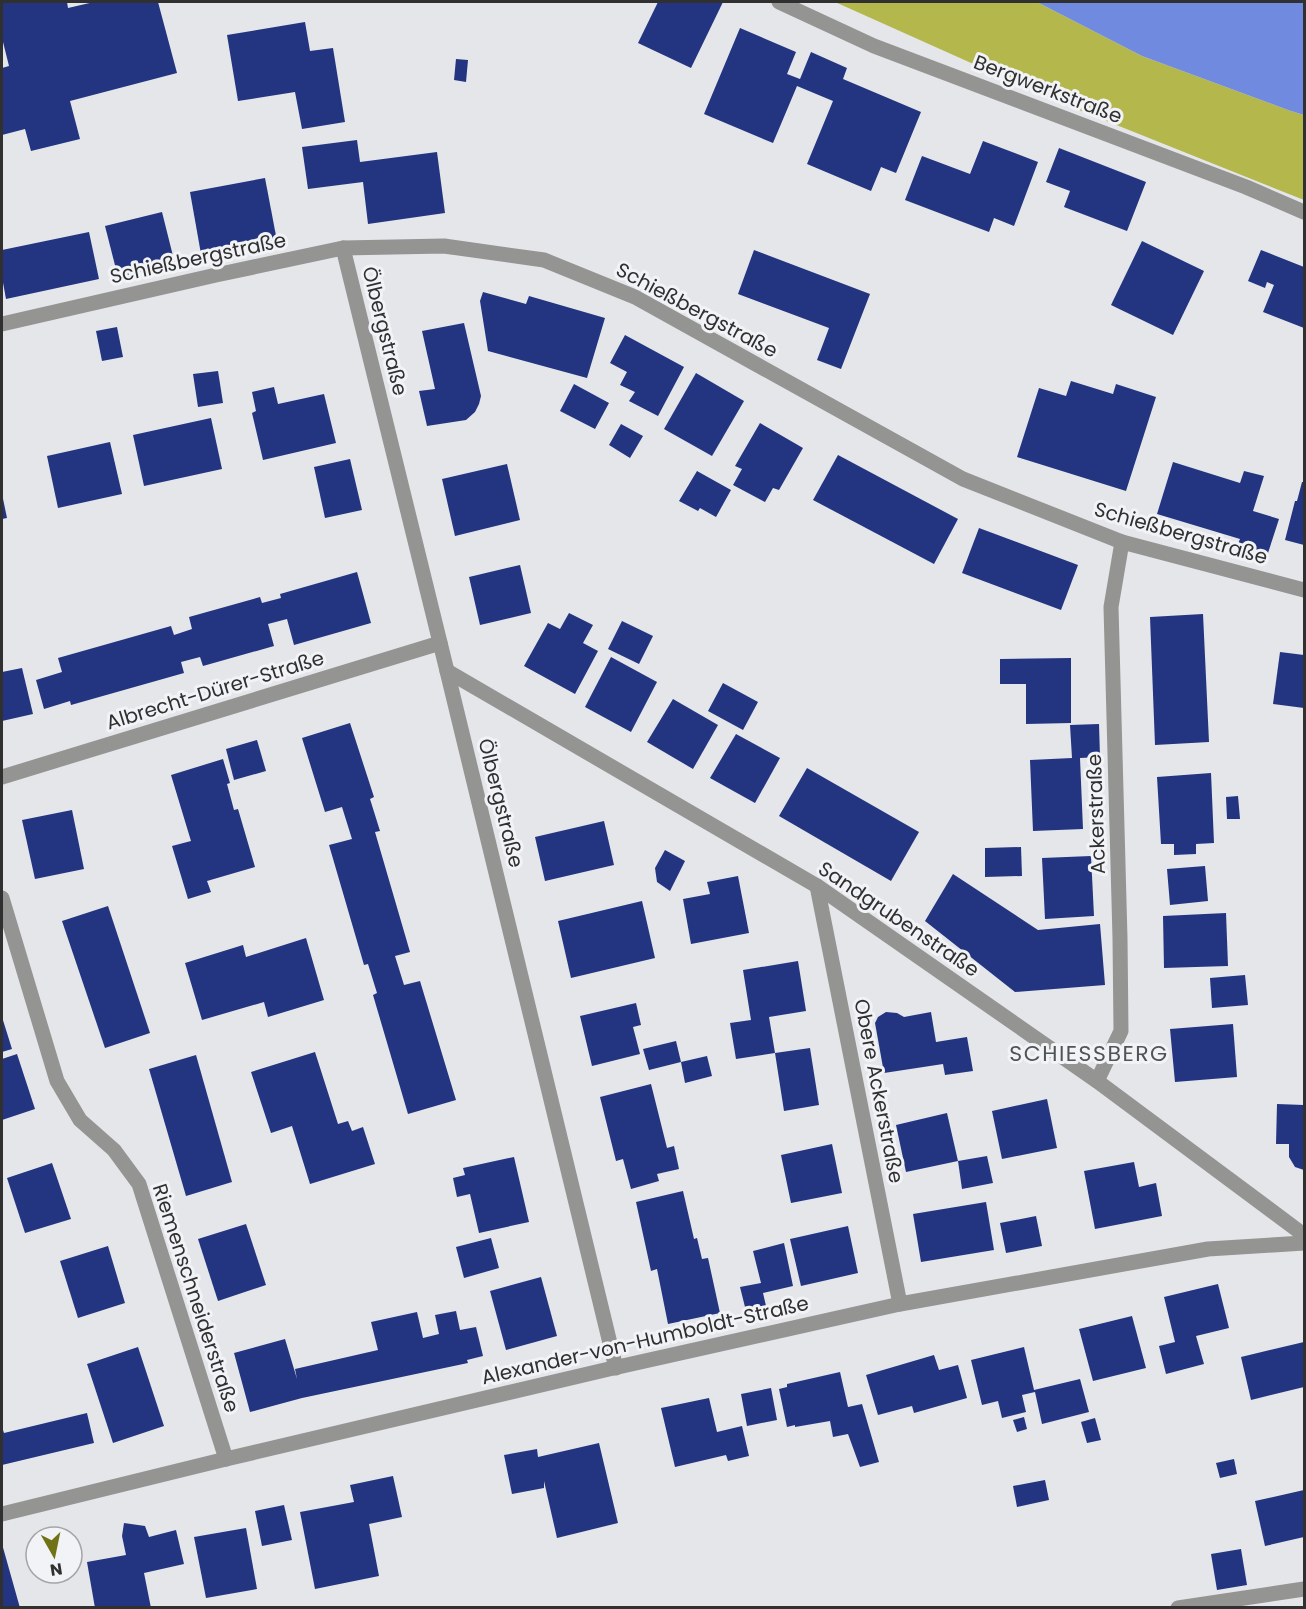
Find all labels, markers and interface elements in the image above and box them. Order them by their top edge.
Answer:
street label: Bergwerkstraße [970,48,1126,130]
street label: Schießbergstraße [107,226,289,290]
street label: Schießbergstraße [611,256,783,364]
street label: Ölbergstraße [355,263,415,399]
street label: Schießbergstraße [1091,495,1271,571]
street label: Albrecht-Dürer-Straße [103,644,327,736]
street label: Ölbergstraße [471,735,531,871]
street label: Ackerstraße [1080,753,1112,875]
street label: Sandgrubenstraße [813,855,985,983]
street label: Obere Ackerstraße [847,996,911,1186]
district label: SCHIESSBERG [1009,1038,1169,1069]
street label: Riemenschneiderstraße [146,1180,246,1416]
street label: Alexander-von-Humboldt-Straße [479,1289,811,1391]
north arrow [24,1525,84,1585]
text: N [49,1557,64,1582]

